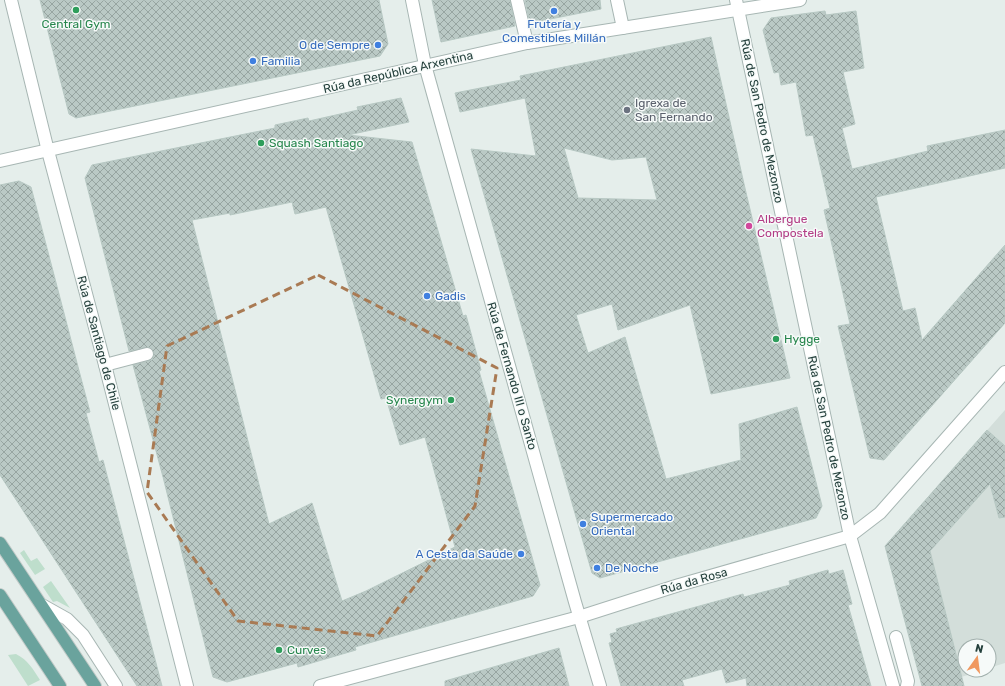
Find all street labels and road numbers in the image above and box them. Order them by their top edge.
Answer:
street label: Rúa de San Pedro de Mezonzo [738,38,786,205]
street label: Rúa da República Arxentina [322,48,474,96]
street label: Rúa de Santiago de Chile [74,274,124,412]
street label: Rúa de Fernando III o Santo [484,300,540,452]
street label: Rúa de San Pedro de Mezonzo [805,355,853,522]
street label: Rúa da Rosa [659,565,729,597]

